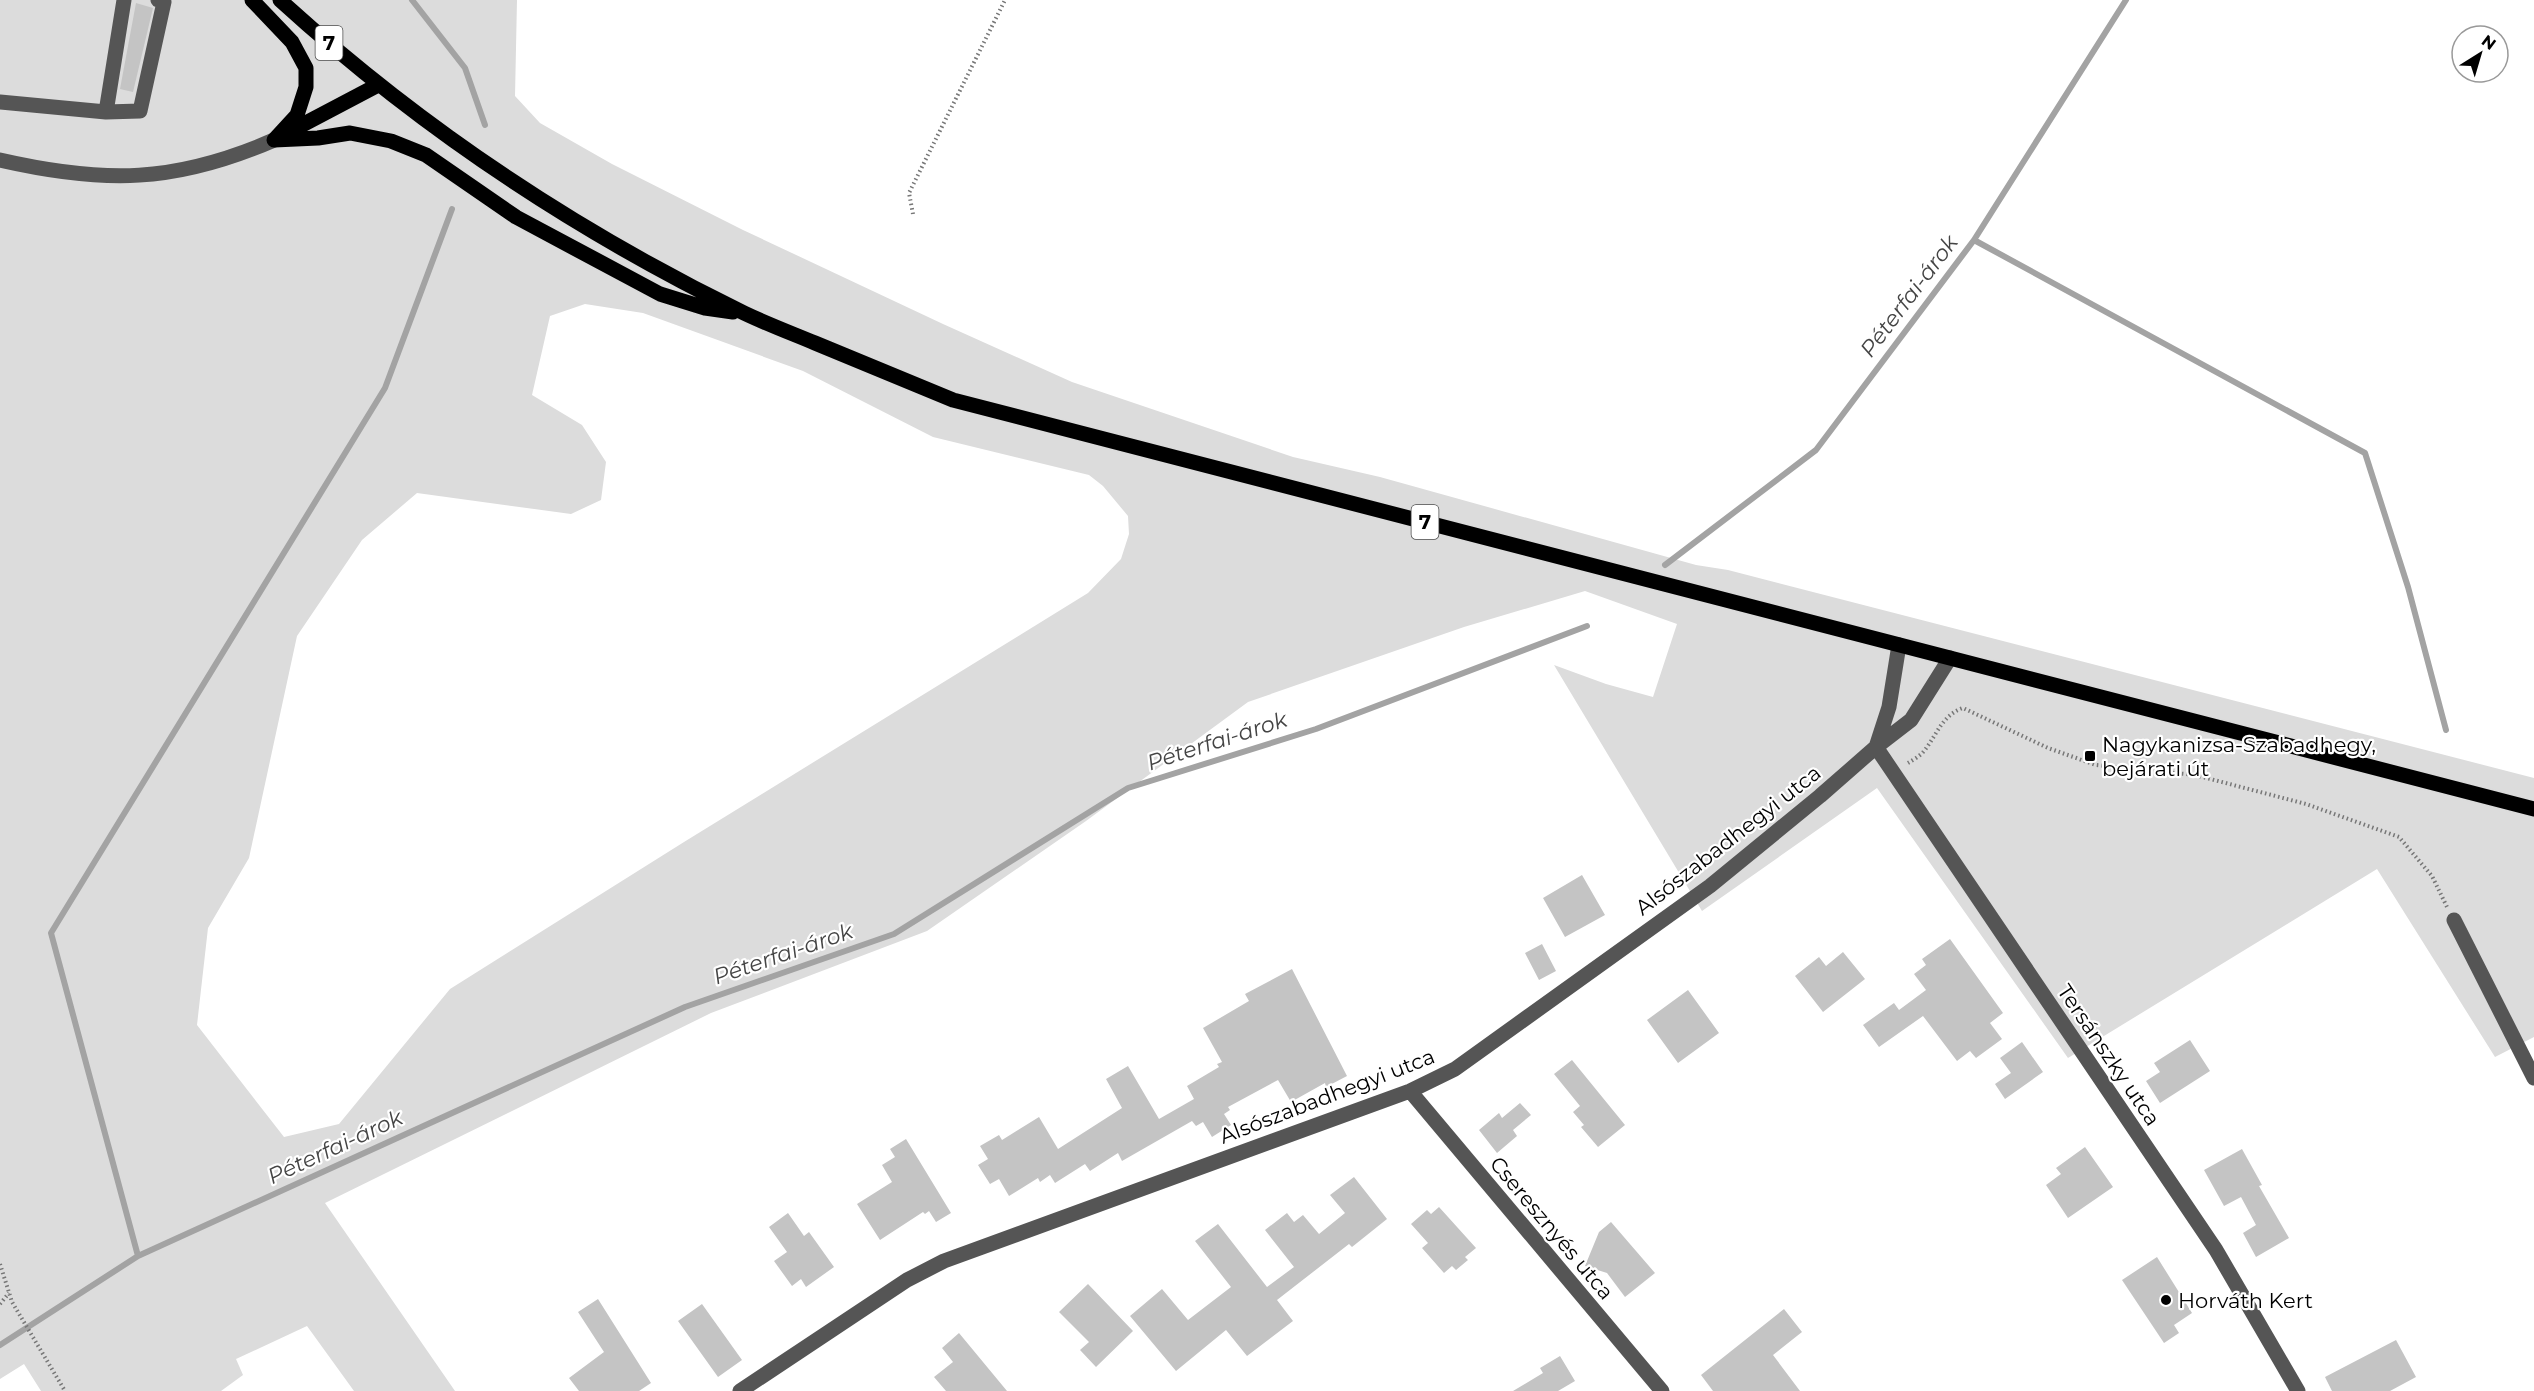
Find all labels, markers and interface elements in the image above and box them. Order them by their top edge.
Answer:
north arrow [2450,24,2510,84]
road number: 7 [316,26,342,60]
text: N [2478,31,2500,54]
water label: Péterfai-árok [1854,229,1964,362]
road number: 7 [1412,505,1438,539]
water label: Péterfai-árok [1143,705,1291,776]
place label: Nagykanizsa-Szabadhegy, bejárati út [2102,732,2376,781]
marker: Nagykanizsa-Szabadhegy, bejárati út [2083,749,2097,763]
street label: Alsószabadhegyi utca [1630,760,1826,920]
water label: Péterfai-árok [710,917,857,991]
street label: Tersánszky utca [2052,980,2166,1130]
street label: Alsószabadhegyi utca [1216,1043,1438,1149]
water label: Péterfai-árok [263,1104,408,1190]
street label: Cseresznyés utca [1485,1151,1619,1305]
place label: Horváth Kert [2178,1288,2313,1313]
marker: Horváth Kert [2159,1293,2173,1307]

